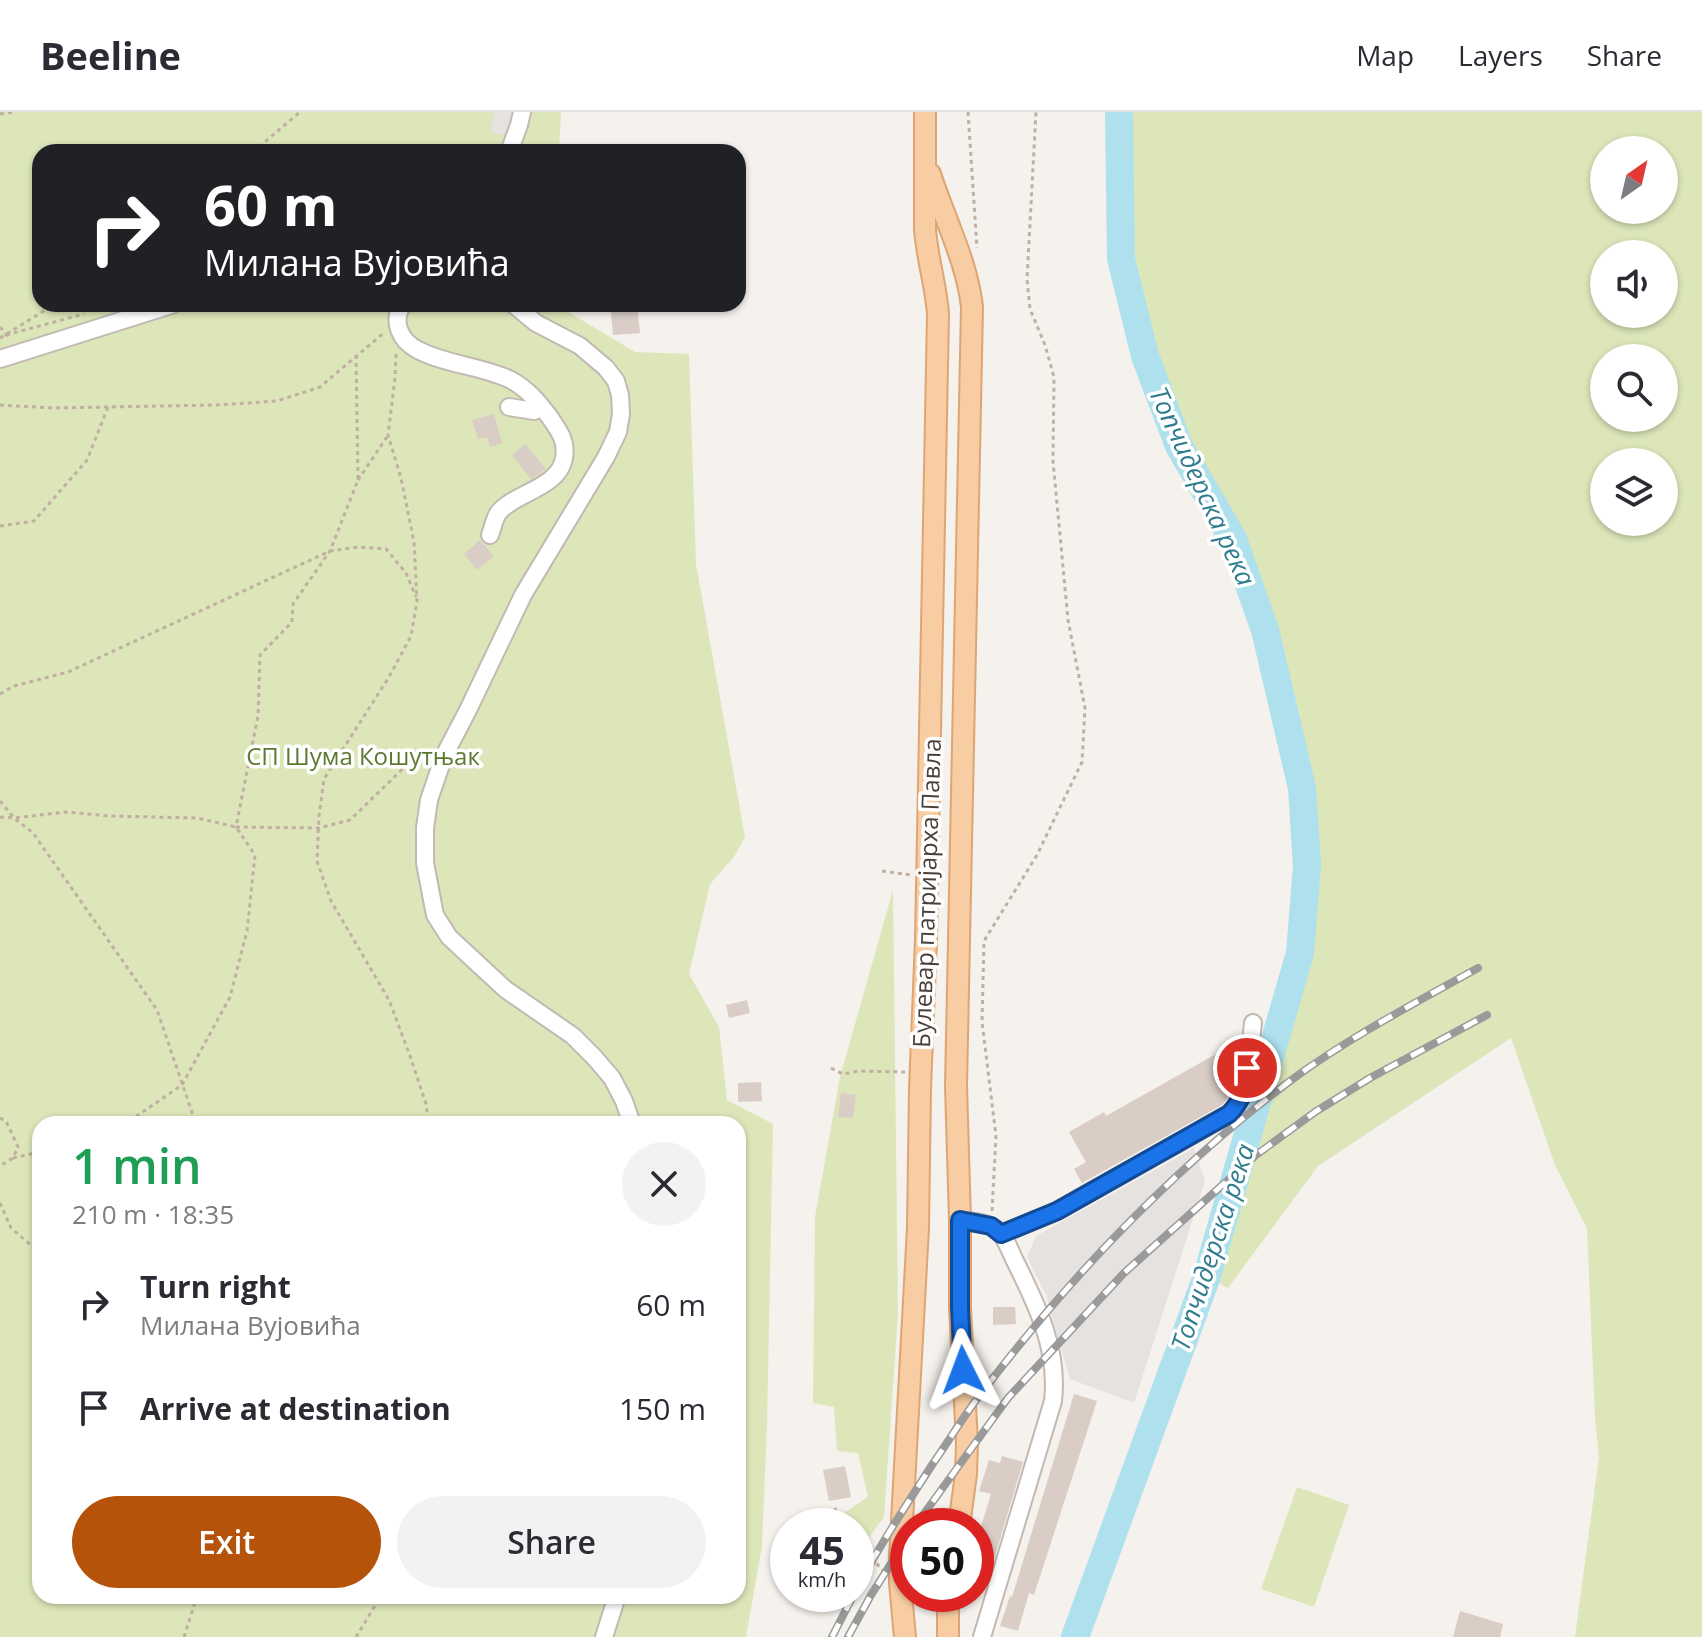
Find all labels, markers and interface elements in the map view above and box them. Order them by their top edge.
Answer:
text: Beeline [40,29,181,81]
text: Map [1356,36,1414,74]
text: Layers [1458,36,1543,74]
text: Share [1587,36,1662,74]
north arrow [1590,136,1678,224]
map controls [1590,136,1678,536]
text: 60 m [204,166,338,242]
icon: right [72,176,176,280]
text: Милана Вујовића [204,238,510,287]
button: sound [1590,240,1678,328]
button: search [1590,344,1678,432]
water label: Топчидерска река [1141,381,1265,592]
button: layers [1590,448,1678,536]
street label: Булевар патријарха Павла [904,738,948,1048]
park label: СП Шума Кошутњак [246,739,480,772]
pin [1213,1034,1281,1102]
icon: arrive [1225,1046,1269,1090]
text: 1 min [72,1133,202,1198]
water label: Топчидерска река [1162,1139,1263,1355]
button: close [622,1142,706,1226]
text: 210 m · 18:35 [72,1196,234,1232]
text: Turn right [140,1266,291,1307]
icon: right [72,1282,116,1326]
text: 60 m [636,1284,706,1325]
text: Милана Вујовића [140,1307,361,1343]
position arrow [921,1328,1005,1412]
icon: arrive [72,1386,116,1430]
text: Arrive at destination [140,1388,451,1429]
text: 150 m [619,1388,706,1429]
button: Exit [72,1496,381,1588]
button: Share [397,1496,706,1588]
speed limit sign: 50 [890,1508,994,1612]
text: 45 [799,1522,845,1577]
text: km/h [798,1566,846,1593]

